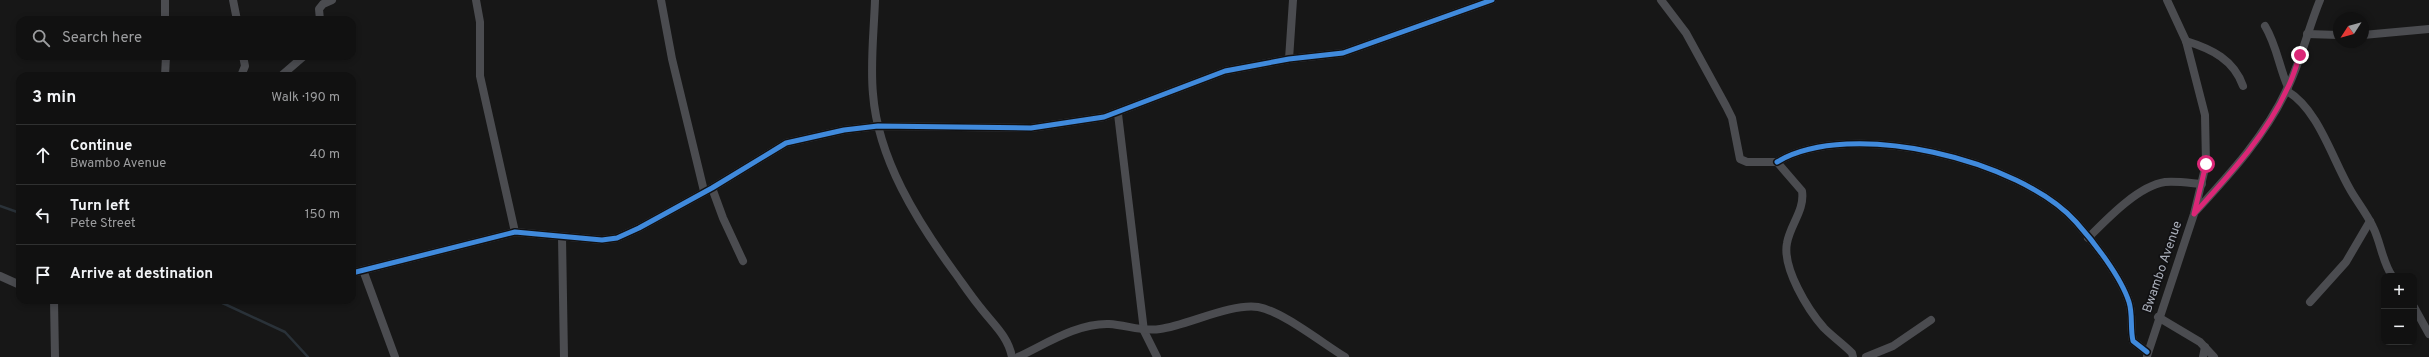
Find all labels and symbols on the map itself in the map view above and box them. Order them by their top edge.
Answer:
north arrow [2333,12,2369,48]
route end [2291,46,2309,64]
route start [2197,155,2215,173]
street label: Bwambo Avenue [2140,219,2186,315]

